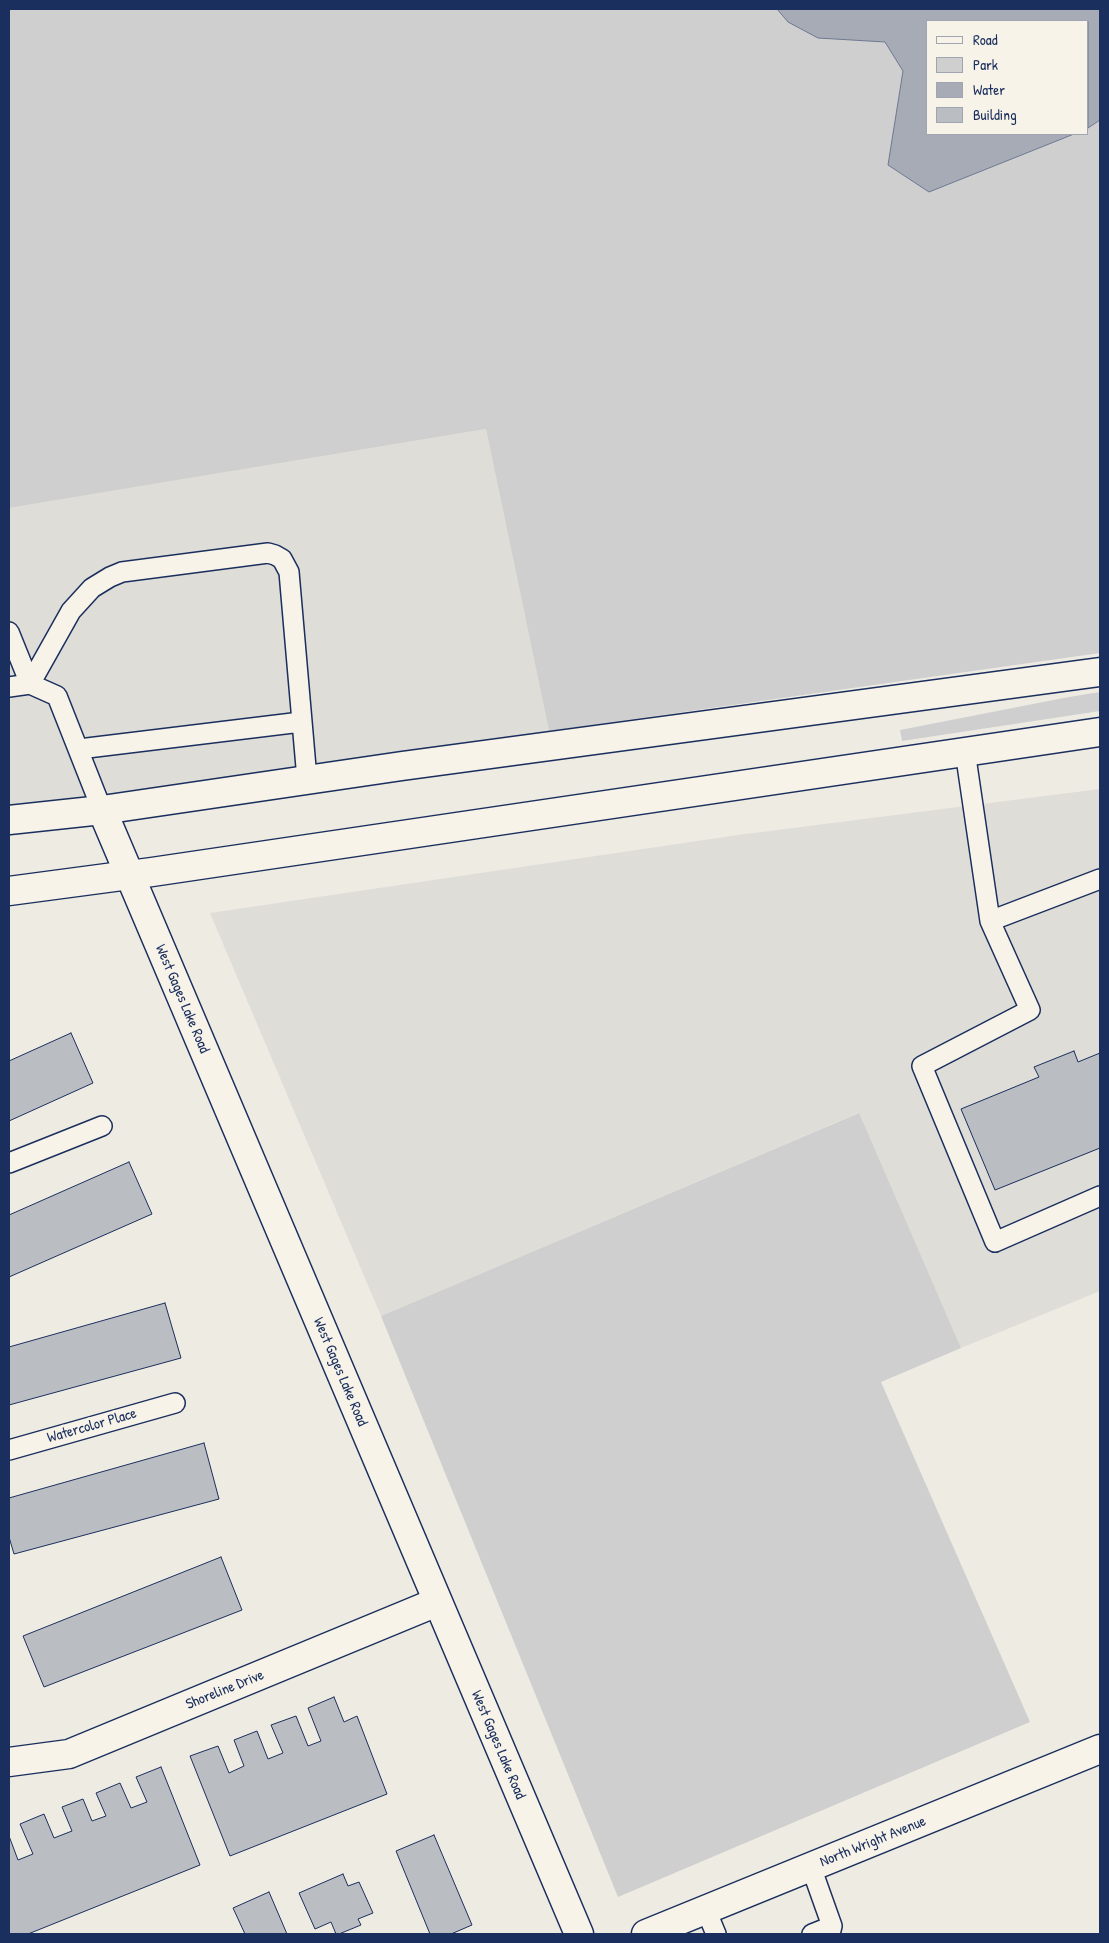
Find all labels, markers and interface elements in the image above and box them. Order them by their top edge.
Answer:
legend [926,20,1089,135]
text: Road [973,29,998,50]
text: Park [973,54,998,75]
text: Water [973,79,1005,100]
text: Building [973,104,1017,125]
street label: West Gages Lake Road [151,942,213,1056]
street label: West Gages Lake Road [309,1315,371,1429]
street label: Watercolor Place [45,1405,139,1447]
street label: Shoreline Drive [183,1666,267,1714]
street label: West Gages Lake Road [467,1688,529,1802]
street label: North Wright Avenue [817,1813,929,1871]

